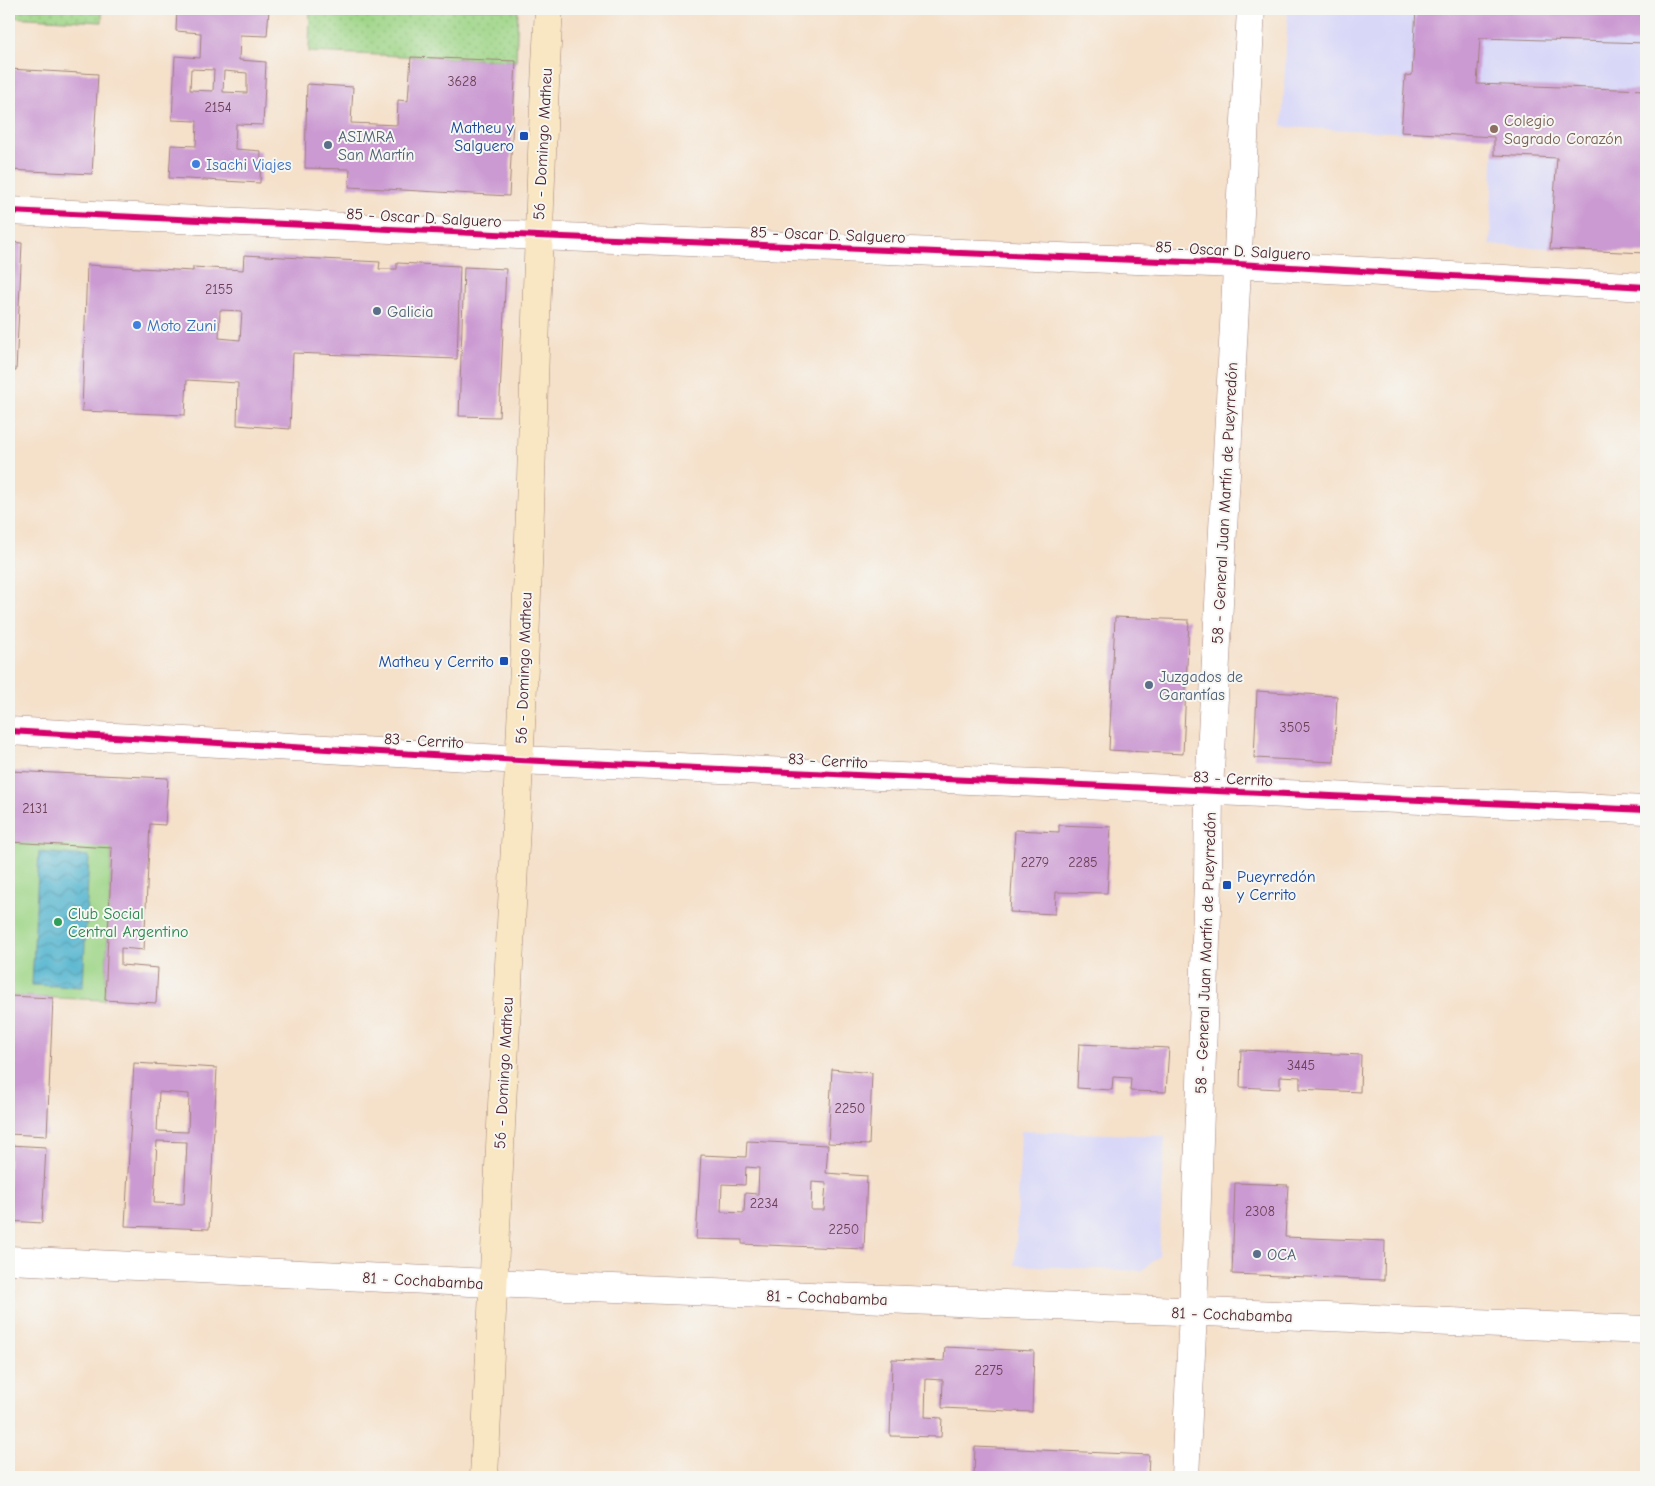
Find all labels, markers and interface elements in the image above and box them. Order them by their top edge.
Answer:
street label: 56 - Domingo Matheu [530,68,556,220]
house number: 3628 [447,73,477,90]
house number: 2154 [204,99,232,116]
place label: Colegio Sagrado Corazón [1504,112,1623,148]
place label: Matheu y Salguero [450,119,515,155]
marker: Colegio Sagrado Corazón [1488,123,1500,135]
place label: ASIMRA San Martín [338,128,414,164]
marker: Matheu y Salguero [518,130,530,142]
marker: ASIMRA San Martín [322,139,334,151]
place label: Isachi Viajes [206,156,292,174]
marker: Isachi Viajes [190,158,202,170]
street label: 85 - Oscar D. Salguero [346,205,502,231]
street label: 85 - Oscar D. Salguero [750,223,906,247]
street label: 85 - Oscar D. Salguero [1155,238,1311,264]
house number: 2155 [205,281,233,298]
place label: Galicia [387,303,433,321]
marker: Galicia [371,305,383,317]
place label: Moto Zuni [147,317,217,335]
marker: Moto Zuni [131,319,143,331]
street label: 58 - General Juan Martín de Pueyrredón [1209,362,1241,644]
street label: 56 - Domingo Matheu [512,592,536,744]
place label: Matheu y Cerrito [378,653,494,671]
marker: Matheu y Cerrito [498,655,510,667]
place label: Juzgados de Garantías [1159,668,1243,704]
marker: Juzgados de Garantías [1143,679,1155,691]
house number: 3505 [1280,719,1310,736]
street label: 83 - Cerrito [383,730,464,752]
street label: 83 - Cerrito [787,750,868,772]
street label: 83 - Cerrito [1192,768,1273,790]
house number: 2131 [22,800,48,817]
street label: 58 - General Juan Martín de Pueyrredón [1192,812,1220,1094]
house number: 2279 [1021,854,1049,871]
house number: 2285 [1068,854,1098,871]
place label: Pueyrredón y Cerrito [1236,868,1316,904]
marker: Pueyrredón y Cerrito [1221,879,1233,891]
place label: Club Social Central Argentino [68,905,188,941]
marker: Club Social Central Argentino [52,916,64,928]
street label: 56 - Domingo Matheu [491,997,517,1149]
house number: 3445 [1287,1057,1315,1074]
house number: 2250 [835,1100,865,1117]
house number: 2234 [750,1195,778,1212]
house number: 2308 [1245,1203,1275,1220]
house number: 2250 [829,1221,859,1238]
place label: OCA [1267,1246,1296,1264]
marker: OCA [1251,1248,1263,1260]
street label: 81 - Cochabamba [362,1269,484,1293]
street label: 81 - Cochabamba [766,1287,888,1309]
street label: 81 - Cochabamba [1171,1304,1293,1326]
house number: 2275 [975,1362,1003,1379]

